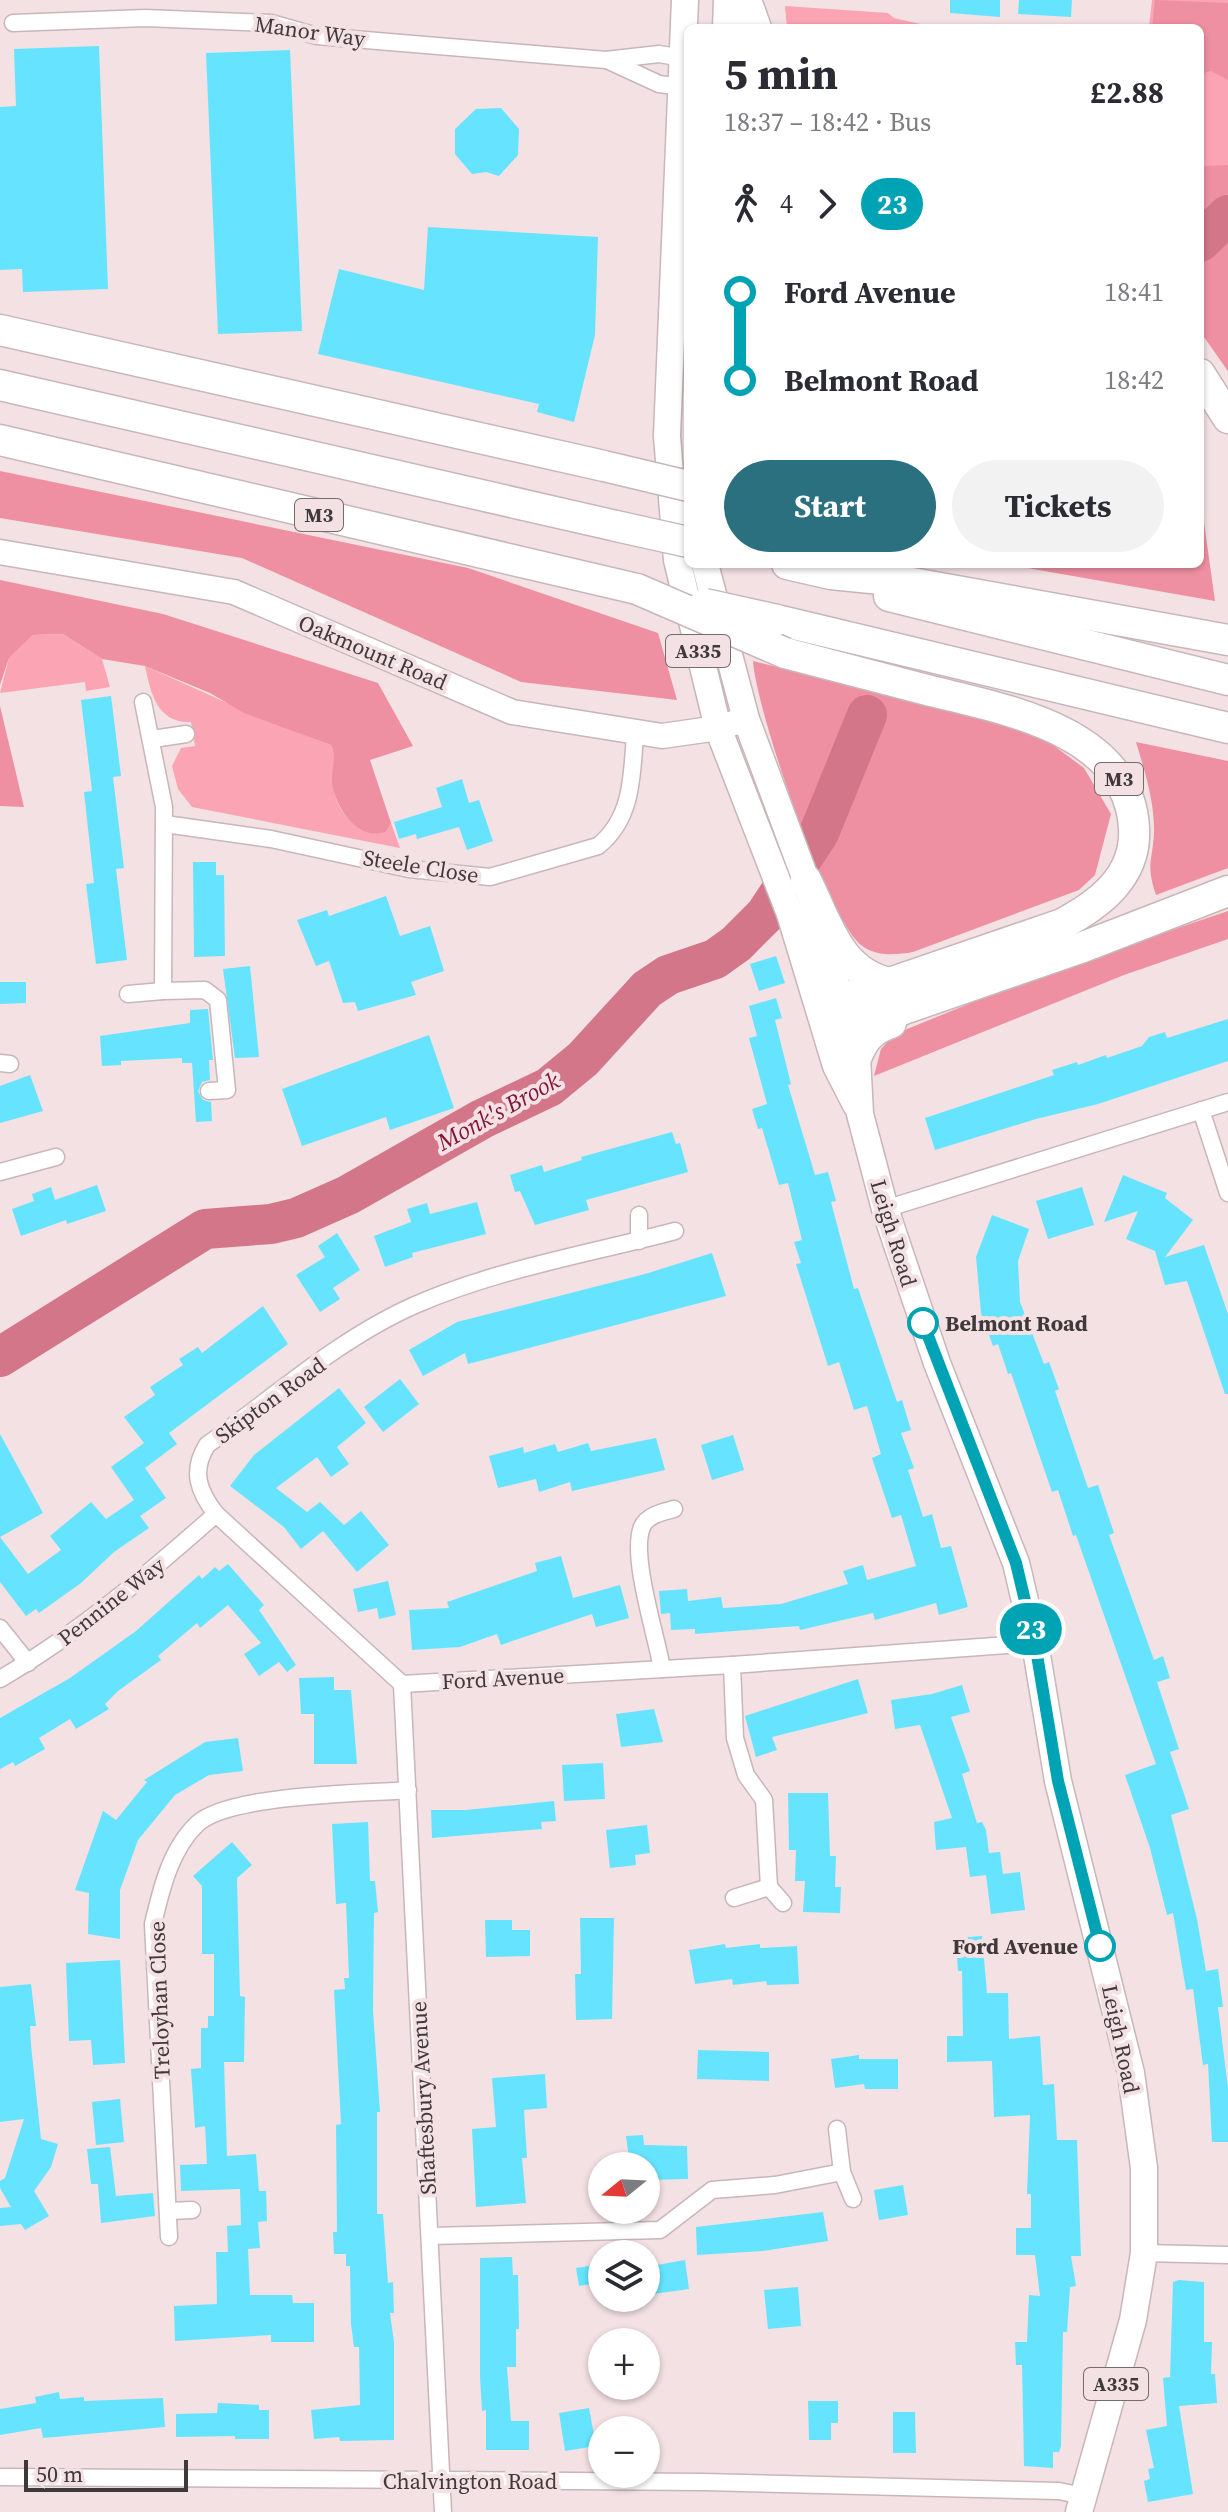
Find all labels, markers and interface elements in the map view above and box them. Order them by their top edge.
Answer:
street label: Manor Way [253,8,368,54]
text: 5 min [724,43,838,104]
text: £2.88 [1090,72,1164,113]
text: 18:37 – 18:42 · Bus [724,104,931,140]
icon: walk [724,182,768,226]
icon: forward [805,182,849,226]
text: 23 [877,185,907,223]
text: 4 [780,186,793,222]
text: Ford Avenue [784,272,956,313]
text: 18:41 [1104,274,1164,310]
text: Belmont Road [784,360,979,401]
text: 18:42 [1104,362,1164,398]
button: Start [724,460,936,552]
button: Tickets [952,460,1164,552]
road number: M3 [295,499,343,531]
street label: Oakmount Road [294,607,452,697]
road number: A335 [666,635,730,667]
road number: M3 [1095,763,1143,795]
street label: Steele Close [361,842,481,890]
water label: Monk's Brook [430,1063,566,1159]
street label: Leigh Road [864,1176,925,1291]
marker: Belmont Road [908,1308,938,1338]
place label: Belmont Road [945,1308,1088,1338]
street label: Skipton Road [209,1349,332,1450]
street label: Pennine Way [51,1549,171,1652]
line badge: 23 [995,1603,1067,1655]
text: 23 [1016,1610,1046,1648]
street label: Ford Avenue [441,1660,565,1696]
street label: Treloyhan Close [141,1921,177,2079]
place label: Ford Avenue [952,1931,1078,1961]
marker: Ford Avenue [1085,1931,1115,1961]
street label: Leigh Road [1095,1982,1147,2097]
street label: Shaftesbury Avenue [403,2001,443,2195]
north arrow [588,2152,660,2224]
map controls [588,2152,660,2488]
button: layers [588,2240,660,2312]
button: + [588,2328,660,2400]
road number: A335 [1084,2368,1148,2400]
button: − [588,2416,660,2488]
scale bar [24,2456,188,2492]
text: 50 m [36,2459,83,2489]
street label: Chalvington Road [383,2466,558,2496]

